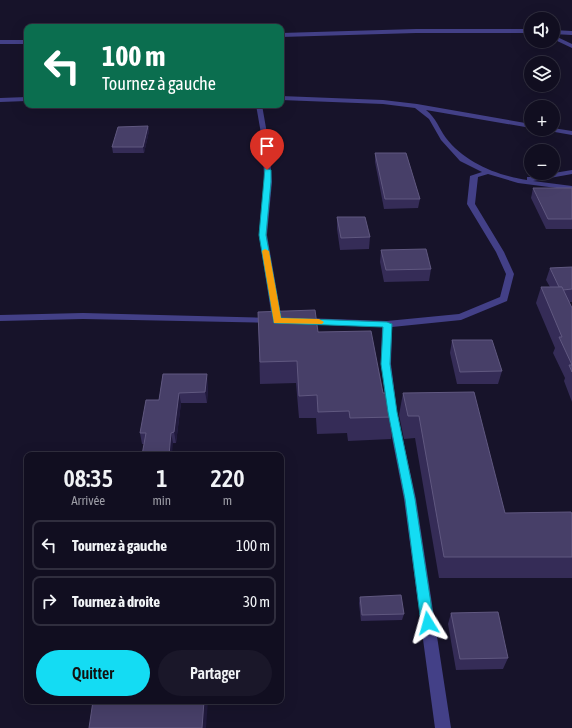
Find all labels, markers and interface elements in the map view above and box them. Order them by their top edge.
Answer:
map controls [524,12,560,180]
button: sound [524,12,560,48]
icon: left [36,40,88,92]
text: 100 m [102,40,165,72]
button: layers [524,56,560,92]
text: Tournez à gauche [102,73,216,94]
button: + [524,100,560,136]
pin [250,129,284,170]
icon: arrive [256,135,278,157]
button: − [524,144,560,180]
text: 08:35 [64,465,113,492]
text: 1 [156,465,167,492]
text: 220 [211,465,244,492]
text: Arrivée [71,493,105,508]
text: min [152,493,171,508]
text: m [223,493,232,508]
icon: left [38,534,60,556]
text: Tournez à gauche [72,537,167,554]
text: 100 m [236,537,270,554]
icon: right [38,590,60,612]
text: Tournez à droite [72,593,160,610]
text: 30 m [243,593,270,610]
position arrow [407,602,449,644]
button: Quitter [36,650,150,696]
button: Partager [158,650,272,696]

